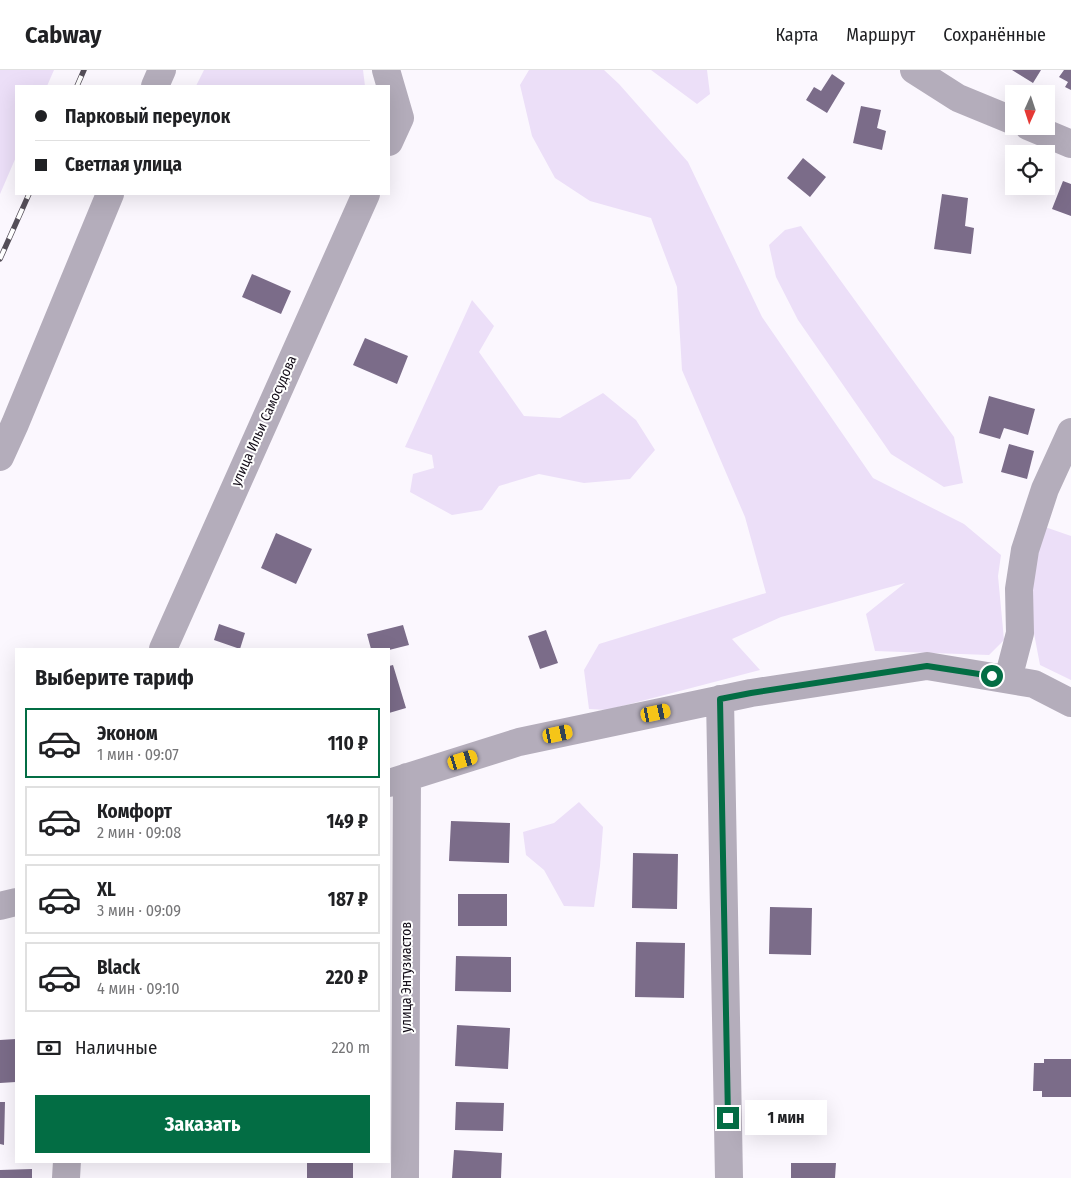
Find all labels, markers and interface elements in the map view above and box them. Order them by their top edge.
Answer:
text: Cabway [25,21,101,49]
text: Карта [775,24,818,46]
text: Маршрут [846,24,915,46]
text: Сохранённые [943,24,1046,46]
north arrow [1005,85,1055,135]
map controls [1005,85,1055,195]
text: Парковый переулок [65,105,230,128]
button: locate [1005,145,1055,195]
text: Светлая улица [65,153,182,176]
street label: улица Ильи Самосудова [227,353,301,489]
text: Выберите тариф [35,664,194,691]
route start [981,665,1003,687]
car [639,703,672,723]
icon: car [37,721,82,766]
text: Эконом [97,722,158,745]
car [541,724,574,744]
text: 110 ₽ [328,732,368,755]
text: 1 мин · 09:07 [97,745,179,764]
car [446,748,479,772]
icon: car [37,799,82,844]
text: Комфорт [97,800,172,823]
text: 149 ₽ [326,810,368,833]
text: 2 мин · 09:08 [97,823,181,842]
icon: car [37,877,82,922]
text: XL [97,878,116,901]
text: 187 ₽ [328,888,368,911]
text: 3 мин · 09:09 [97,901,181,920]
street label: улица Энтузиастов [398,922,415,1032]
icon: car [37,955,82,1000]
text: Black [97,956,140,979]
text: 220 ₽ [326,966,368,989]
text: 4 мин · 09:10 [97,979,180,998]
icon: cash [35,1034,63,1062]
text: Наличные [75,1036,157,1059]
text: 220 m [331,1038,370,1057]
button: Заказать [35,1095,370,1153]
callout: 1 мин [746,1100,828,1136]
route end [717,1107,739,1129]
text: 1 мин [768,1108,804,1127]

